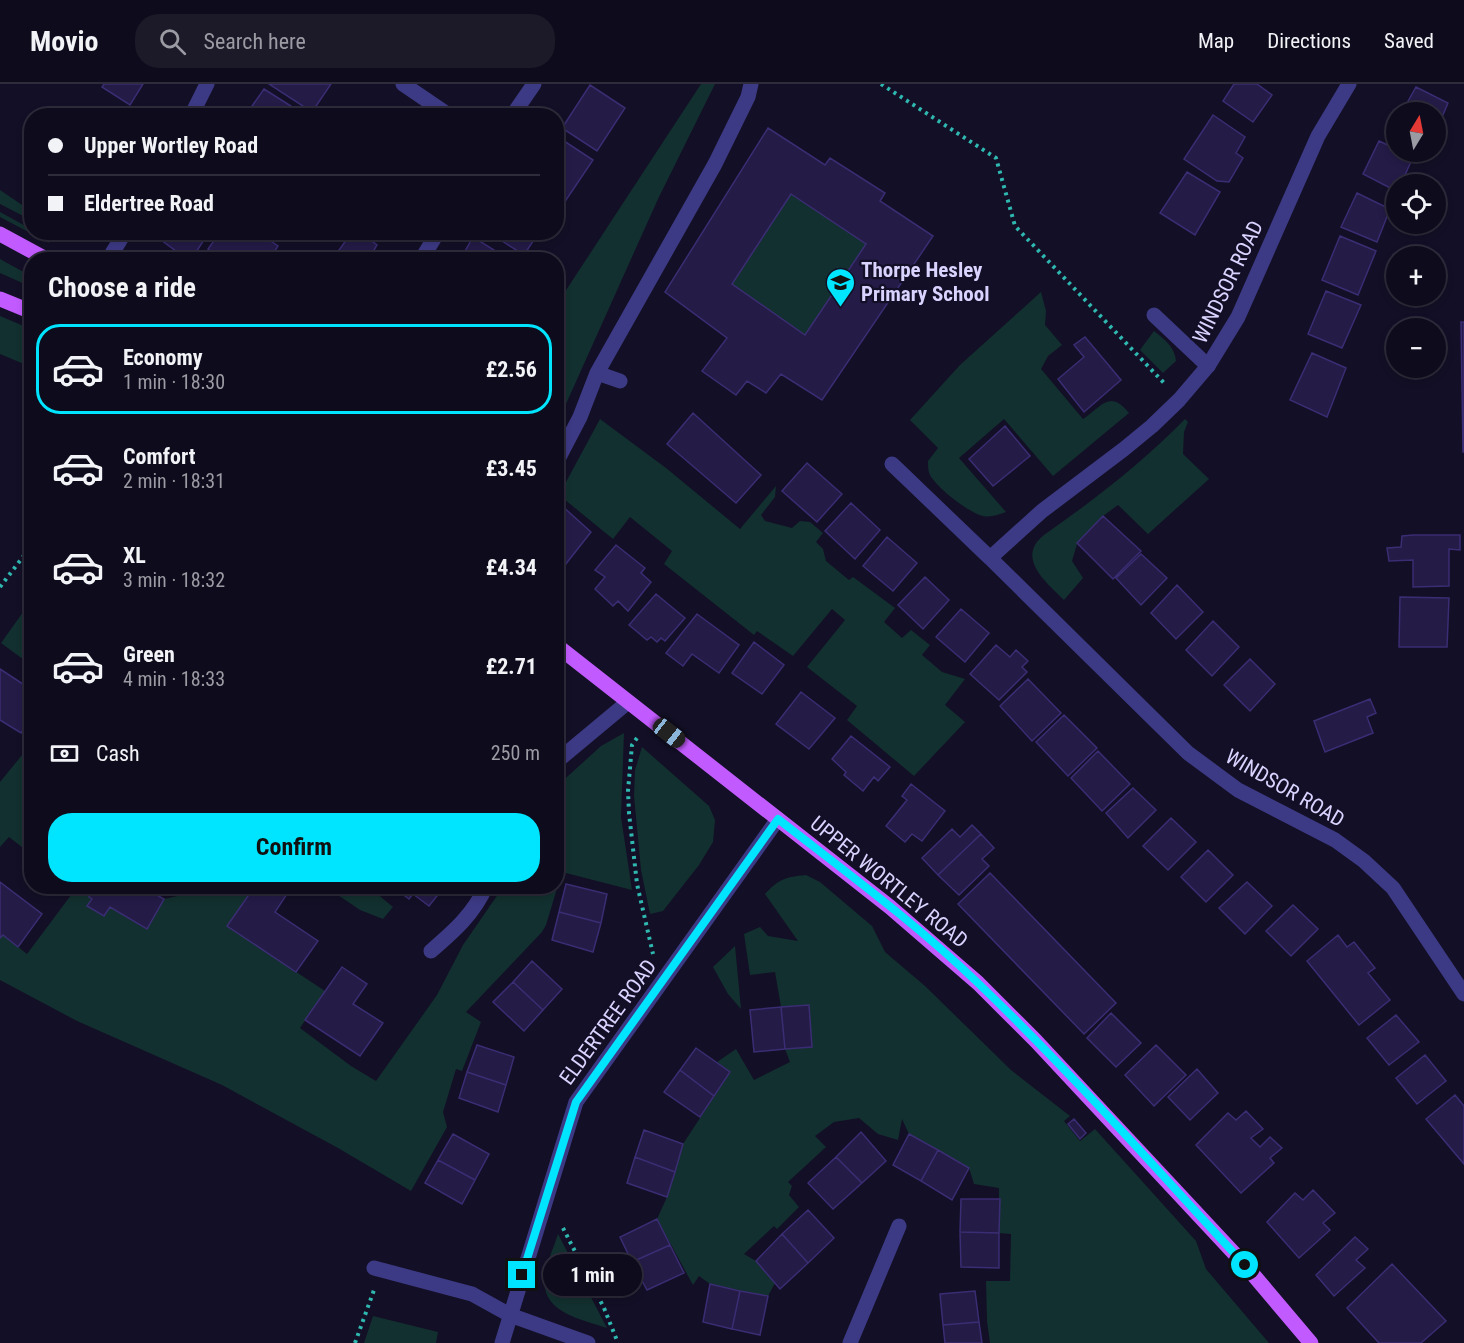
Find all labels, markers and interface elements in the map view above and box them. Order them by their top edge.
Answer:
search box [135,14,555,68]
text: Movio [30,25,99,58]
icon: search [156,25,189,58]
text: Search here [204,29,306,54]
text: Map [1198,29,1234,53]
text: Directions [1267,29,1351,53]
text: Saved [1384,29,1434,53]
north arrow [1386,102,1446,162]
map controls [1386,102,1446,378]
text: Upper Wortley Road [84,133,258,158]
button: locate [1386,174,1446,234]
text: Eldertree Road [84,191,214,216]
street label: WINDSOR ROAD [1188,217,1268,347]
button: + [1386,246,1446,306]
place label: Thorpe Hesley Primary School [861,258,990,306]
school or university icon: Thorpe Hesley Primary School [824,266,856,308]
text: Choose a ride [48,272,196,304]
button: − [1386,318,1446,378]
icon: car [51,342,105,396]
text: Economy [123,345,203,370]
text: £2.56 [486,357,537,382]
text: 1 min · 18:30 [123,370,225,394]
icon: car [51,441,105,495]
text: Comfort [123,444,196,469]
text: £3.45 [486,456,537,481]
text: 2 min · 18:31 [123,469,225,493]
icon: car [51,540,105,594]
text: XL [123,543,146,568]
text: £4.34 [486,555,537,580]
text: 3 min · 18:32 [123,568,225,592]
icon: car [51,639,105,693]
text: Green [123,642,175,667]
text: £2.71 [486,654,537,679]
text: 4 min · 18:33 [123,667,225,691]
car [649,715,689,751]
icon: cash [48,737,81,770]
text: Cash [96,741,140,766]
text: 250 m [491,741,540,765]
street label: WINDSOR ROAD [1221,744,1349,832]
street label: UPPER WORTLEY ROAD [806,811,972,953]
button: Confirm [48,813,540,882]
street label: ELDERTREE ROAD [555,955,661,1089]
route start [1231,1251,1258,1278]
callout: 1 min [543,1254,642,1296]
route end [508,1261,535,1288]
text: 1 min [570,1263,615,1287]

